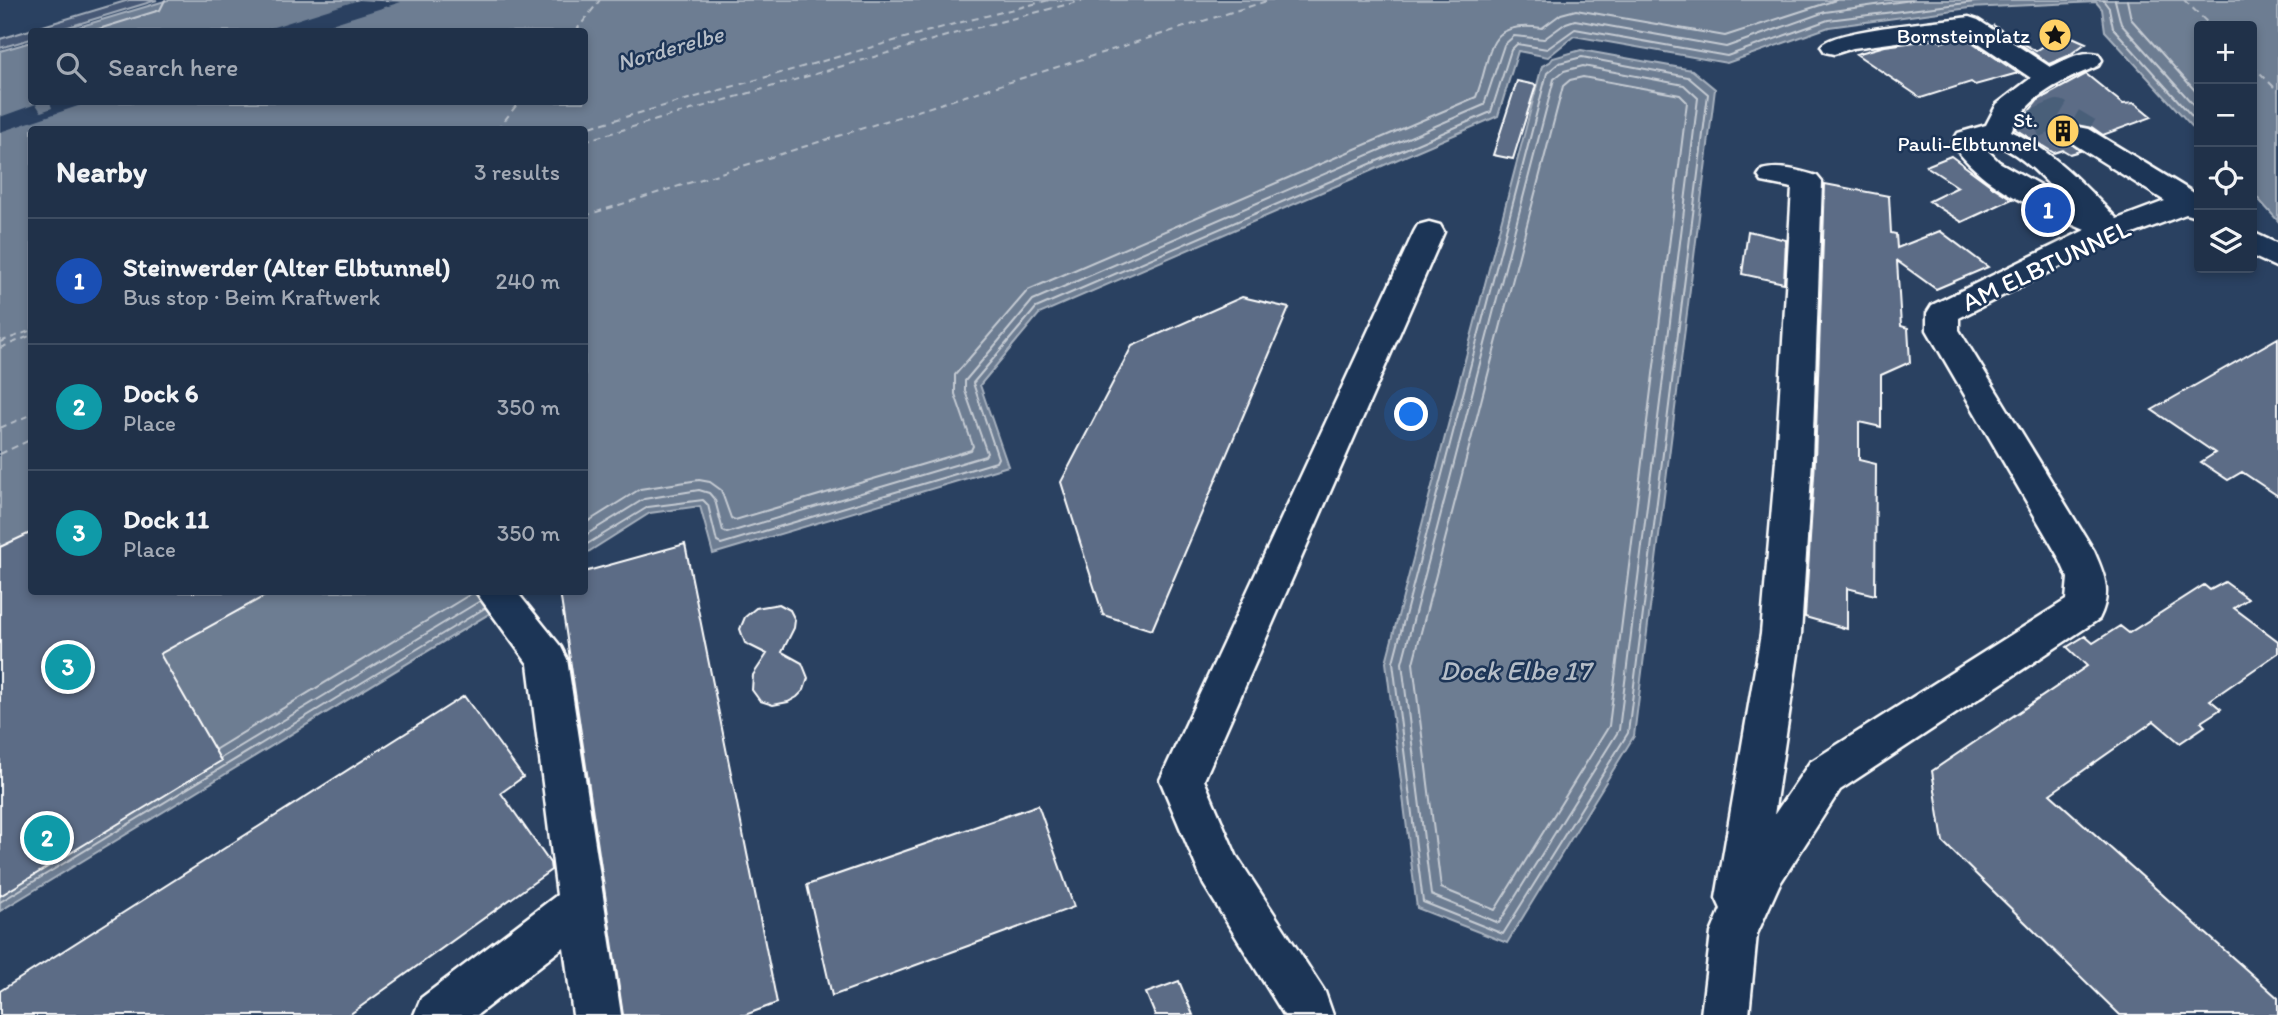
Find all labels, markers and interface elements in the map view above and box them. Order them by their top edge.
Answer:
place icon: Bornsteinplatz [2036,16,2074,54]
water label: Norderelbe [614,19,727,77]
map controls [2194,21,2257,273]
button: + [2194,21,2257,84]
place label: Bornsteinplatz [1897,23,2030,48]
search box [28,28,588,105]
icon: search [52,48,90,86]
text: Search here [108,51,238,83]
button: − [2194,84,2257,147]
place label: St. Pauli-Elbtunnel [1898,107,2038,156]
building icon: St. Pauli-Elbtunnel [2044,112,2082,150]
button: locate [2194,147,2257,210]
text: Nearby [56,153,147,190]
text: 3 results [474,158,560,186]
pin: 1 [2025,184,2071,236]
button: layers [2194,210,2257,273]
street label: AM ELBTUNNEL [1957,212,2135,318]
text: Steinwerder (Alter Elbtunnel) [123,251,450,283]
text: 1 [74,267,84,295]
text: 240 m [495,267,560,295]
text: Bus stop · Beim Kraftwerk [123,283,380,311]
text: Dock 6 [123,377,199,409]
text: 2 [73,393,85,421]
text: 350 m [497,393,560,421]
your location [1394,397,1428,431]
text: Place [123,409,176,437]
text: Dock 11 [123,503,209,535]
text: 3 [73,519,85,547]
text: 350 m [497,519,560,547]
text: Place [123,535,176,563]
pin: 3 [45,641,91,693]
water label: Dock Elbe 17 [1439,653,1595,687]
pin: 2 [24,812,70,864]

